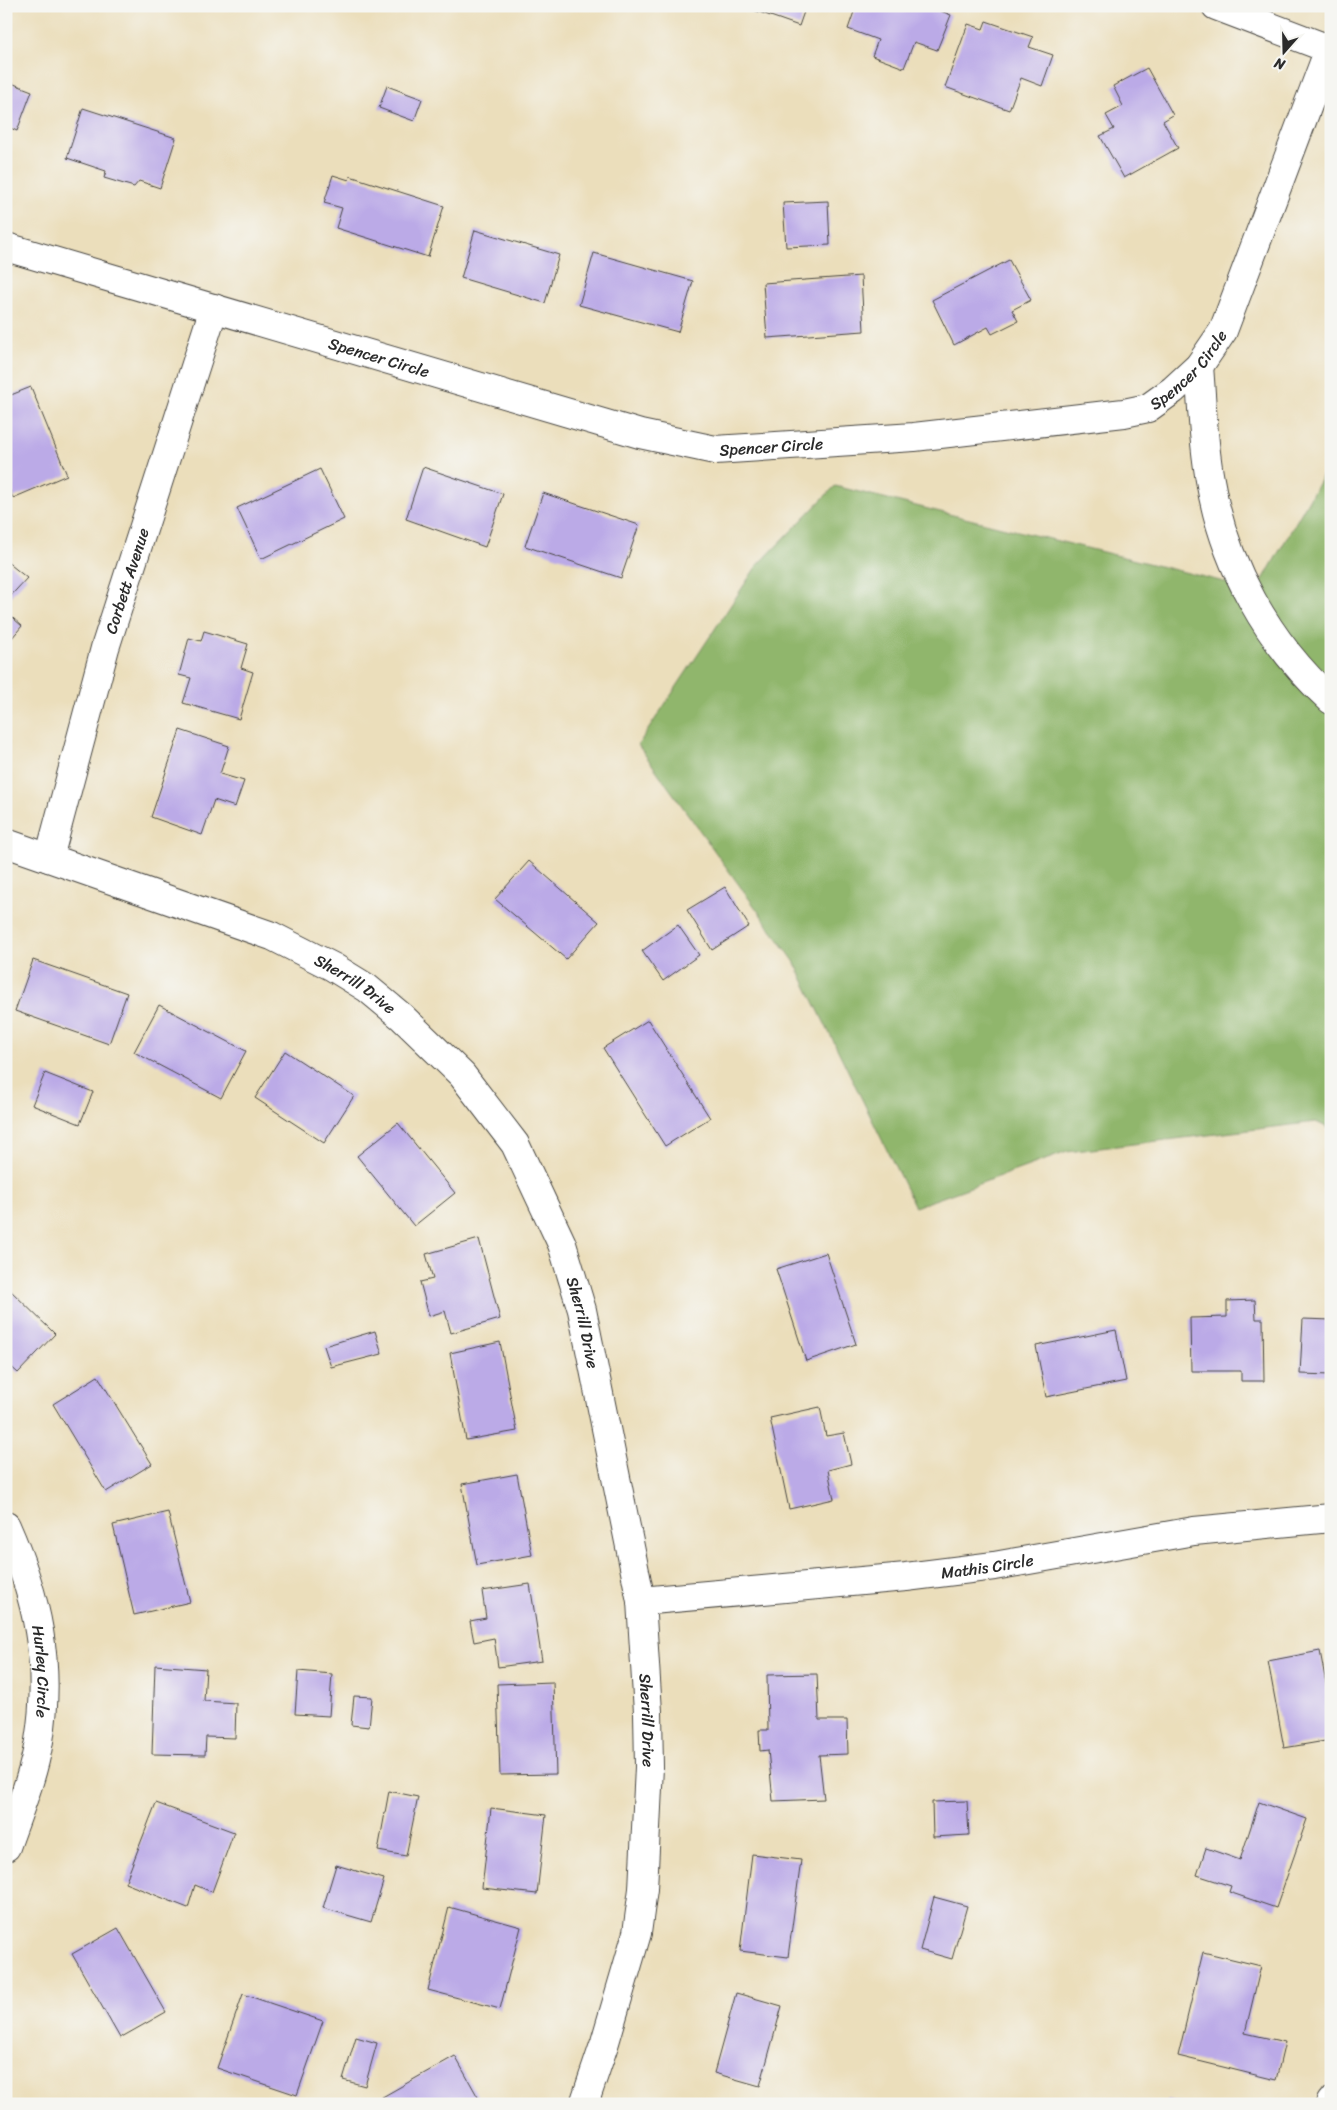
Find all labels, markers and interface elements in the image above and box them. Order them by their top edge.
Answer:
north arrow [1260,28,1310,78]
text: N [1271,50,1289,77]
street label: Spencer Circle [1143,324,1235,418]
street label: Spencer Circle [325,329,433,386]
street label: Spencer Circle [718,429,824,465]
street label: Corbett Avenue [96,524,158,638]
street label: Sherrill Drive [309,946,403,1022]
street label: Sherrill Drive [558,1273,608,1371]
street label: Mathis Circle [939,1545,1036,1588]
street label: Hurley Circle [23,1623,58,1719]
street label: Sherrill Drive [631,1673,663,1767]

